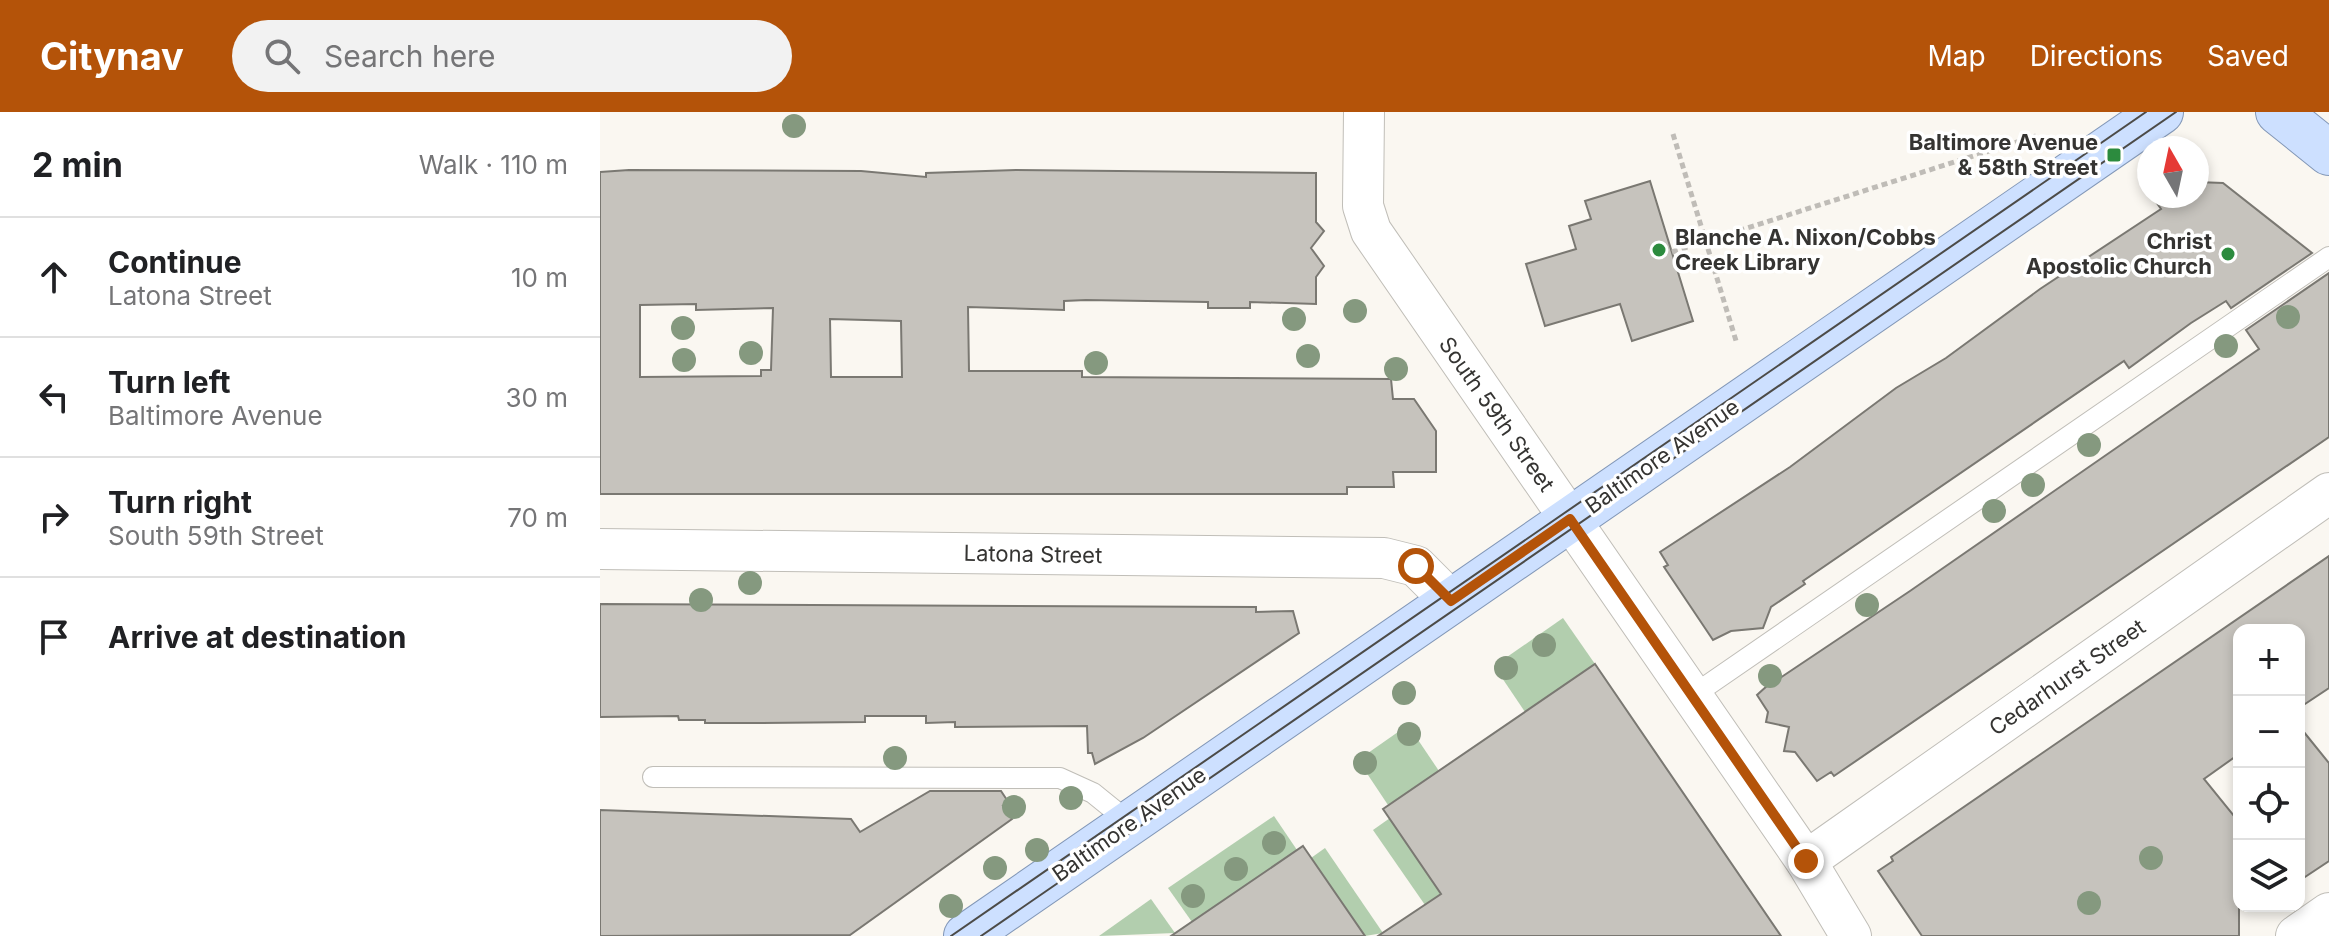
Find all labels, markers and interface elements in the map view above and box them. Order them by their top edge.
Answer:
search box [232,20,792,92]
text: Citynav [40,33,184,79]
icon: search [260,34,304,78]
text: Search here [324,38,495,74]
text: Map [1927,39,1986,73]
text: Directions [2030,39,2163,73]
text: Saved [2207,39,2289,73]
place label: Baltimore Avenue & 58th Street [1909,129,2098,180]
north arrow [2137,136,2209,208]
text: 2 min [32,144,123,185]
marker: Baltimore Avenue & 58th Street [2105,146,2123,164]
text: Walk · 110 m [419,149,568,180]
place label: Blanche A. Nixon/Cobbs Creek Library [1675,224,1936,275]
place label: Christ Apostolic Church [2026,228,2212,279]
marker: Blanche A. Nixon/Cobbs Creek Library [1650,241,1668,259]
text: Continue [108,244,242,280]
marker: Christ Apostolic Church [2219,245,2237,263]
icon: ahead [32,255,76,299]
text: 10 m [511,262,568,293]
text: Latona Street [108,280,272,311]
street label: South 59th Street [1434,332,1560,496]
text: Turn left [108,364,230,400]
icon: left [32,375,76,419]
text: 30 m [505,382,568,413]
street label: Baltimore Avenue [1580,393,1744,519]
text: Baltimore Avenue [108,400,323,431]
text: Turn right [108,484,252,520]
icon: right [32,495,76,539]
text: 70 m [507,502,568,533]
text: South 59th Street [108,520,324,551]
street label: Latona Street [963,540,1103,568]
route start [1398,548,1434,584]
street label: Cedarhurst Street [1984,613,2150,741]
icon: arrive [32,615,76,659]
text: Arrive at destination [108,619,406,655]
map controls [2233,624,2305,912]
button: + [2233,624,2305,696]
button: − [2233,696,2305,768]
street label: Baltimore Avenue [1047,761,1211,887]
button: locate [2233,768,2305,840]
button: layers [2233,840,2305,912]
route end [1788,843,1824,879]

